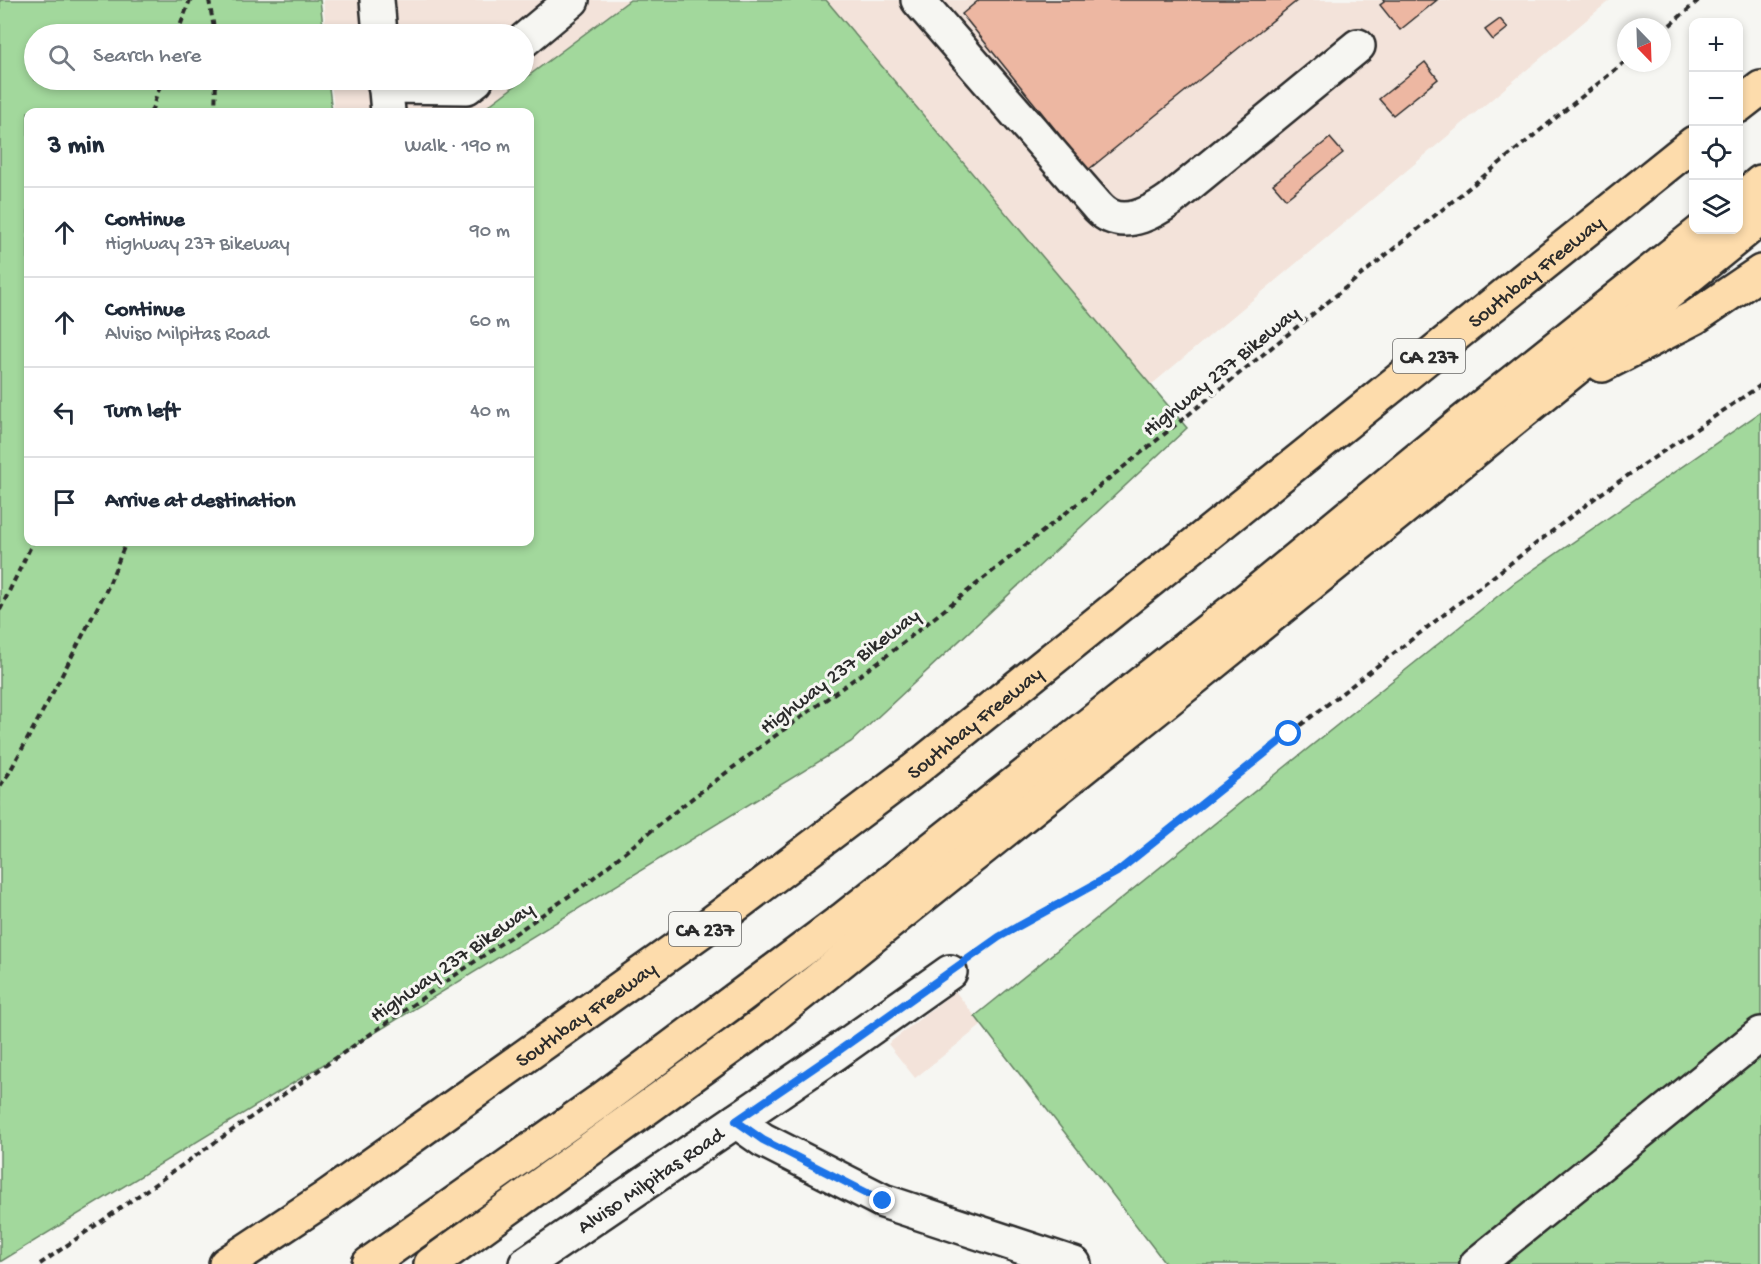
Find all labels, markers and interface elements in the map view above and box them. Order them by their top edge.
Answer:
north arrow [1617,18,1671,72]
map controls [1689,18,1743,234]
button: + [1689,18,1743,72]
search box [24,24,534,90]
icon: search [45,41,78,74]
text: Search here [93,44,201,70]
button: − [1689,72,1743,126]
button: locate [1689,126,1743,180]
text: 3 min [48,132,104,163]
text: Walk · 190 m [404,136,510,159]
button: layers [1689,180,1743,234]
text: Continue [105,208,185,234]
street label: Southbay Freeway [1465,212,1610,335]
icon: ahead [48,216,81,249]
text: 90 m [470,221,510,244]
text: Highway 237 Bikeway [105,234,290,257]
text: Continue [105,298,185,324]
street label: Highway 237 Bikeway [1139,302,1305,443]
icon: ahead [48,306,81,339]
text: 60 m [470,311,510,334]
text: Alviso Milpitas Road [105,324,269,347]
road number: CA 237 [1393,339,1465,373]
icon: left [48,396,81,429]
text: Turn left [105,399,179,425]
text: 40 m [470,401,510,424]
icon: arrive [48,486,81,519]
text: Arrive at destination [105,489,295,515]
street label: Highway 237 Bikeway [756,604,926,741]
street label: Southbay Freeway [904,663,1049,787]
route start [1275,720,1301,746]
street label: Highway 237 Bikeway [366,898,540,1030]
road number: CA 237 [669,912,741,946]
street label: Southbay Freeway [512,958,662,1075]
street label: Alviso Milpitas Road [574,1123,731,1241]
route end [869,1187,895,1213]

